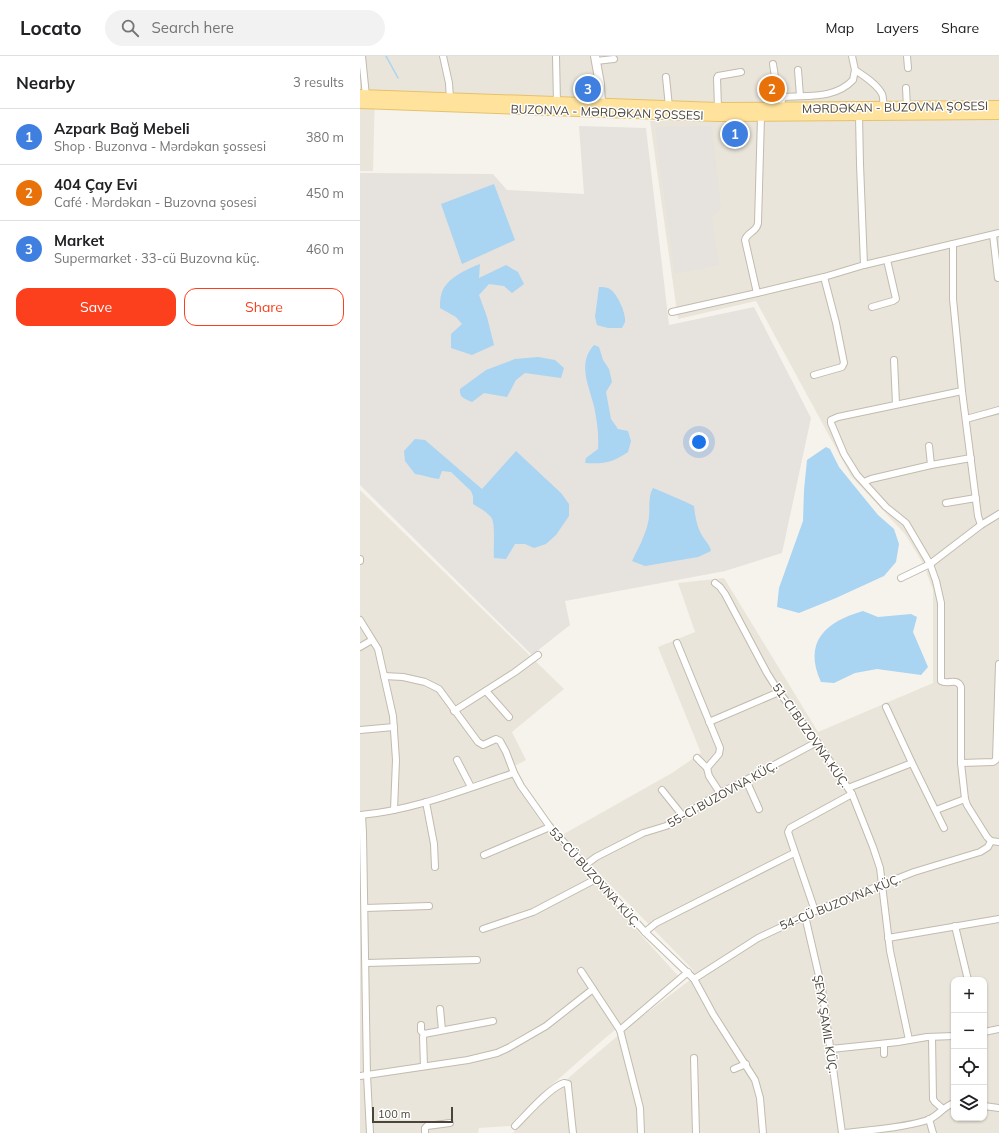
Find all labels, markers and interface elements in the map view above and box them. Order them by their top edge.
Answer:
search box [105,10,385,46]
text: Locato [20,16,81,40]
icon: search [119,17,141,39]
text: Search here [151,18,234,37]
text: Map [825,19,854,37]
text: Layers [876,19,919,37]
text: Share [941,19,979,37]
text: Nearby [16,72,75,93]
text: 3 results [293,74,344,90]
pin: 3 [575,74,601,104]
pin: 2 [759,74,785,104]
street label: MƏRDƏKAN - BUZOVNA ŞOSESI [802,98,988,116]
street label: BUZONVA - MƏRDƏKAN ŞOSSESI [510,101,704,123]
text: Azpark Bağ Mebeli [54,119,190,138]
pin: 1 [722,119,748,149]
text: 1 [25,129,33,145]
text: 380 m [306,129,344,145]
text: Shop · Buzonva - Mərdəkan şossesi [54,138,266,154]
text: 404 Çay Evi [54,175,137,194]
text: 2 [25,185,33,201]
text: 450 m [306,185,344,201]
text: Café · Mərdəkan - Buzovna şosesi [54,194,257,210]
text: Market [54,231,104,250]
text: 3 [25,241,33,257]
text: 460 m [306,241,344,257]
text: Supermarket · 33-cü Buzovna küç. [54,250,259,266]
button: Save [16,288,176,326]
button: Share [184,288,344,326]
your location [689,432,709,452]
street label: 51-CI BUZOVNA KÜÇ. [769,680,853,790]
street label: 55-CI BUZOVNA KÜÇ. [664,757,780,831]
street label: 53-CÜ BUZOVNA KÜÇ. [546,824,644,930]
street label: 54-CÜ BUZOVNA KÜÇ. [777,871,903,933]
street label: ŞEYX ŞAMIL KÜÇ. [811,974,841,1074]
map controls [951,977,987,1121]
button: + [951,977,987,1013]
button: − [951,1013,987,1049]
button: locate [951,1049,987,1085]
button: layers [951,1085,987,1121]
scale bar [372,1105,453,1124]
text: 100 m [378,1107,410,1121]

